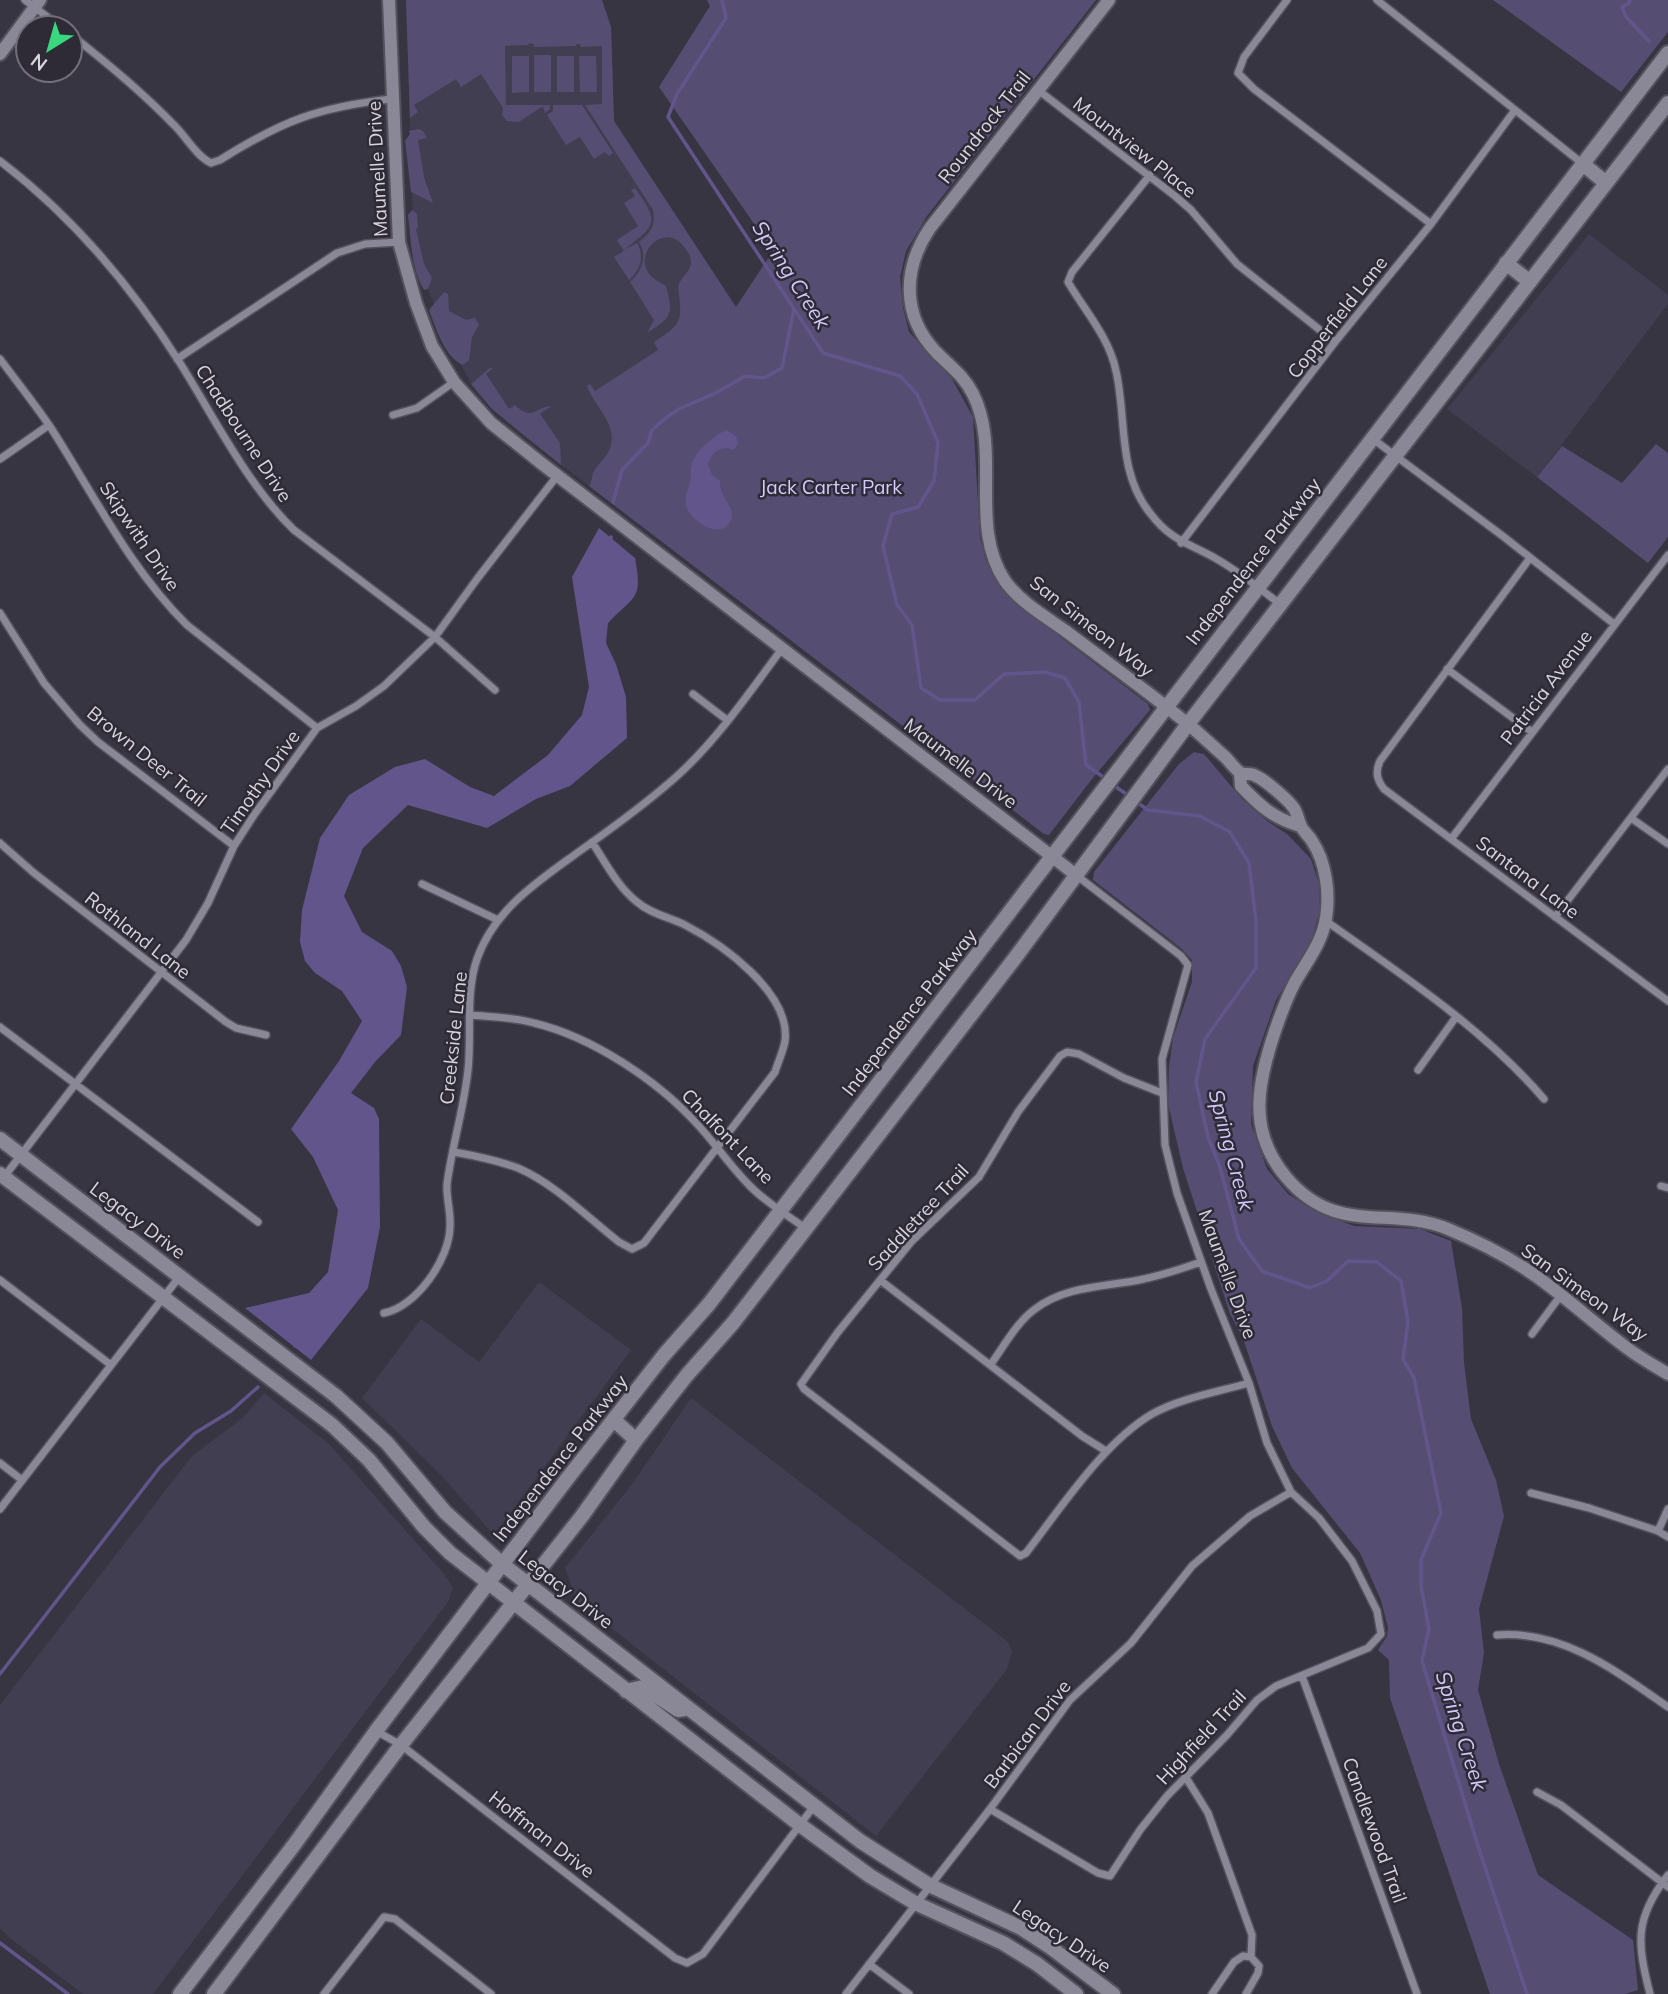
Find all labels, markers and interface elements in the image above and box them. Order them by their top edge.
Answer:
north arrow [14,14,84,84]
text: N [26,49,52,76]
street label: Roundrock Trail [933,66,1035,188]
street label: Mountview Place [1068,91,1202,203]
street label: Maumelle Drive [361,101,393,237]
water label: Spring Creek [747,215,837,335]
street label: Copperfield Lane [1282,251,1392,383]
street label: Chadbourne Drive [191,360,297,506]
street label: Independence Parkway [1180,473,1326,649]
park label: Jack Carter Park [760,475,902,499]
street label: Skipwith Drive [95,477,185,595]
street label: San Simeon Way [1025,570,1159,682]
street label: Patricia Avenue [1495,625,1597,749]
street label: Brown Deer Trail [82,700,212,812]
street label: Maumelle Drive [900,713,1022,813]
street label: Timothy Drive [215,725,305,839]
street label: Santana Lane [1472,830,1584,924]
street label: Rothland Lane [80,886,196,984]
street label: Independence Parkway [836,924,982,1100]
street label: Creekside Lane [434,970,472,1106]
street label: Chalfont Lane [677,1083,779,1189]
water label: Spring Creek [1203,1086,1261,1214]
street label: Saddletree Trail [862,1159,974,1275]
street label: Legacy Drive [85,1176,191,1264]
street label: Maumelle Drive [1193,1206,1263,1342]
street label: San Simeon Way [1517,1238,1653,1346]
street label: Independence Parkway [487,1370,633,1546]
street label: Legacy Drive [514,1544,618,1634]
water label: Spring Creek [1430,1668,1494,1795]
street label: Barbican Drive [978,1675,1076,1793]
street label: Highfield Trail [1151,1685,1251,1789]
street label: Candlewood Trail [1338,1754,1412,1906]
street label: Hoffman Drive [484,1785,600,1883]
street label: Legacy Drive [1008,1894,1116,1978]

